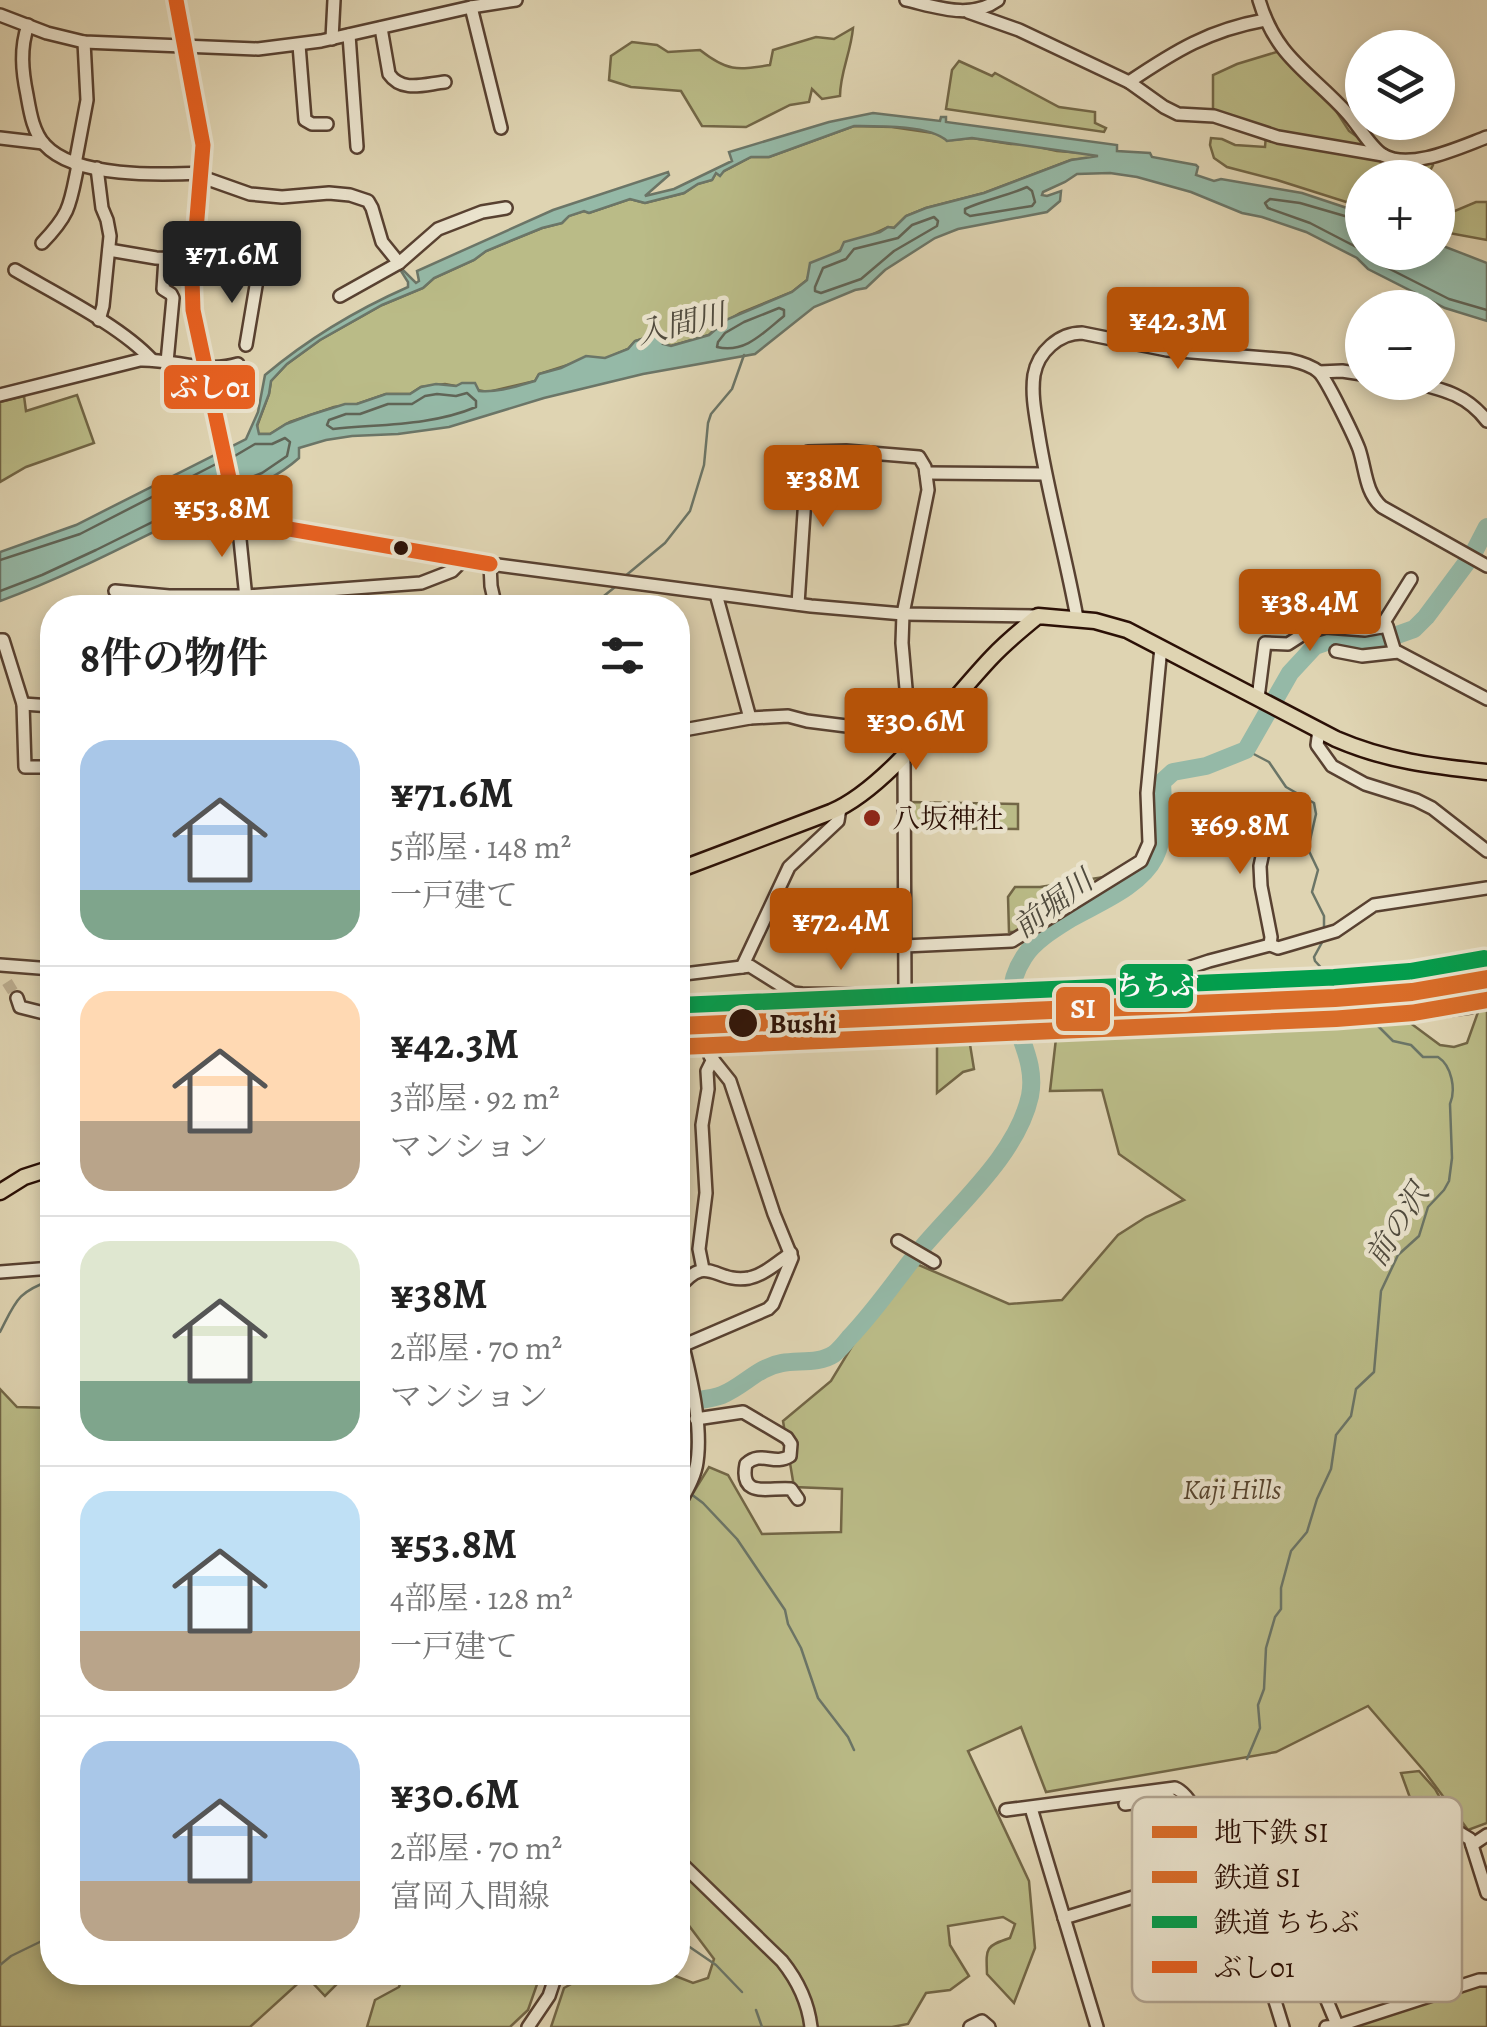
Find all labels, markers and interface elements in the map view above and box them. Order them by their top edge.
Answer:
map controls [1345,30,1455,400]
button: layers [1345,30,1455,140]
button: + [1345,160,1455,270]
pin: ¥71.6M [151,221,313,306]
text: ¥71.6M [185,231,279,275]
pin: ¥42.3M [1097,287,1259,372]
button: − [1345,290,1455,400]
water label: 入間川 [633,294,732,354]
text: ¥42.3M [1129,297,1227,341]
line badge: ぶし01 [162,363,257,411]
text: ぶし01 [170,369,250,407]
pin: ¥38M [764,445,882,530]
text: ¥38M [786,455,860,499]
pin: ¥53.8M [141,475,303,560]
text: ¥53.8M [174,485,270,529]
unlabelled marker [391,538,411,558]
pin: ¥38.4M [1229,569,1391,654]
text: ¥38.4M [1261,579,1359,623]
icon: filters [595,628,650,683]
text: 8件の物件 [80,629,268,686]
pin: ¥30.6M [835,688,997,773]
text: ¥30.6M [867,698,965,742]
text: ¥71.6M [390,764,514,821]
icon: home [160,780,280,900]
pin: ¥69.8M [1159,792,1321,877]
place label: 八坂神社 [892,800,1004,838]
text: ¥69.8M [1190,802,1290,846]
marker: 八坂神社 [861,807,883,829]
text: 5部屋 · 148 m² [390,825,571,869]
water label: 前堀川 [1005,859,1103,947]
text: 一戸建て [390,873,518,917]
pin: ¥72.4M [760,888,922,973]
text: ¥72.4M [792,898,890,942]
line badge: ちちぶ [1118,962,1195,1010]
text: ちちぶ [1115,967,1199,1005]
line badge: SI [1054,985,1112,1033]
text: SI [1070,990,1096,1028]
place label: Bushi [769,1005,837,1043]
marker: Bushi [726,1006,760,1040]
text: ¥42.3M [390,1015,519,1072]
icon: home [160,1031,280,1151]
text: 3部屋 · 92 m² [390,1076,560,1120]
text: マンション [390,1124,549,1168]
water label: 前の沢 [1356,1173,1440,1274]
text: ¥38M [390,1265,488,1322]
icon: home [160,1281,280,1401]
text: 2部屋 · 70 m² [390,1326,562,1370]
text: マンション [390,1374,549,1418]
park label: Kaji Hills [1183,1471,1282,1509]
text: ¥53.8M [390,1515,517,1572]
icon: home [160,1531,280,1651]
text: 4部屋 · 128 m² [390,1576,573,1620]
text: 一戸建て [390,1624,518,1668]
text: ¥30.6M [390,1765,520,1822]
icon: home [160,1781,280,1901]
legend [1132,1797,1462,2002]
text: 地下鉄 SI [1214,1814,1329,1852]
text: 2部屋 · 70 m² [390,1826,562,1870]
text: 鉄道 SI [1214,1859,1301,1897]
text: 富岡入間線 [390,1874,550,1918]
text: 鉄道 ちちぶ [1214,1904,1360,1942]
text: ぶし01 [1214,1949,1295,1987]

